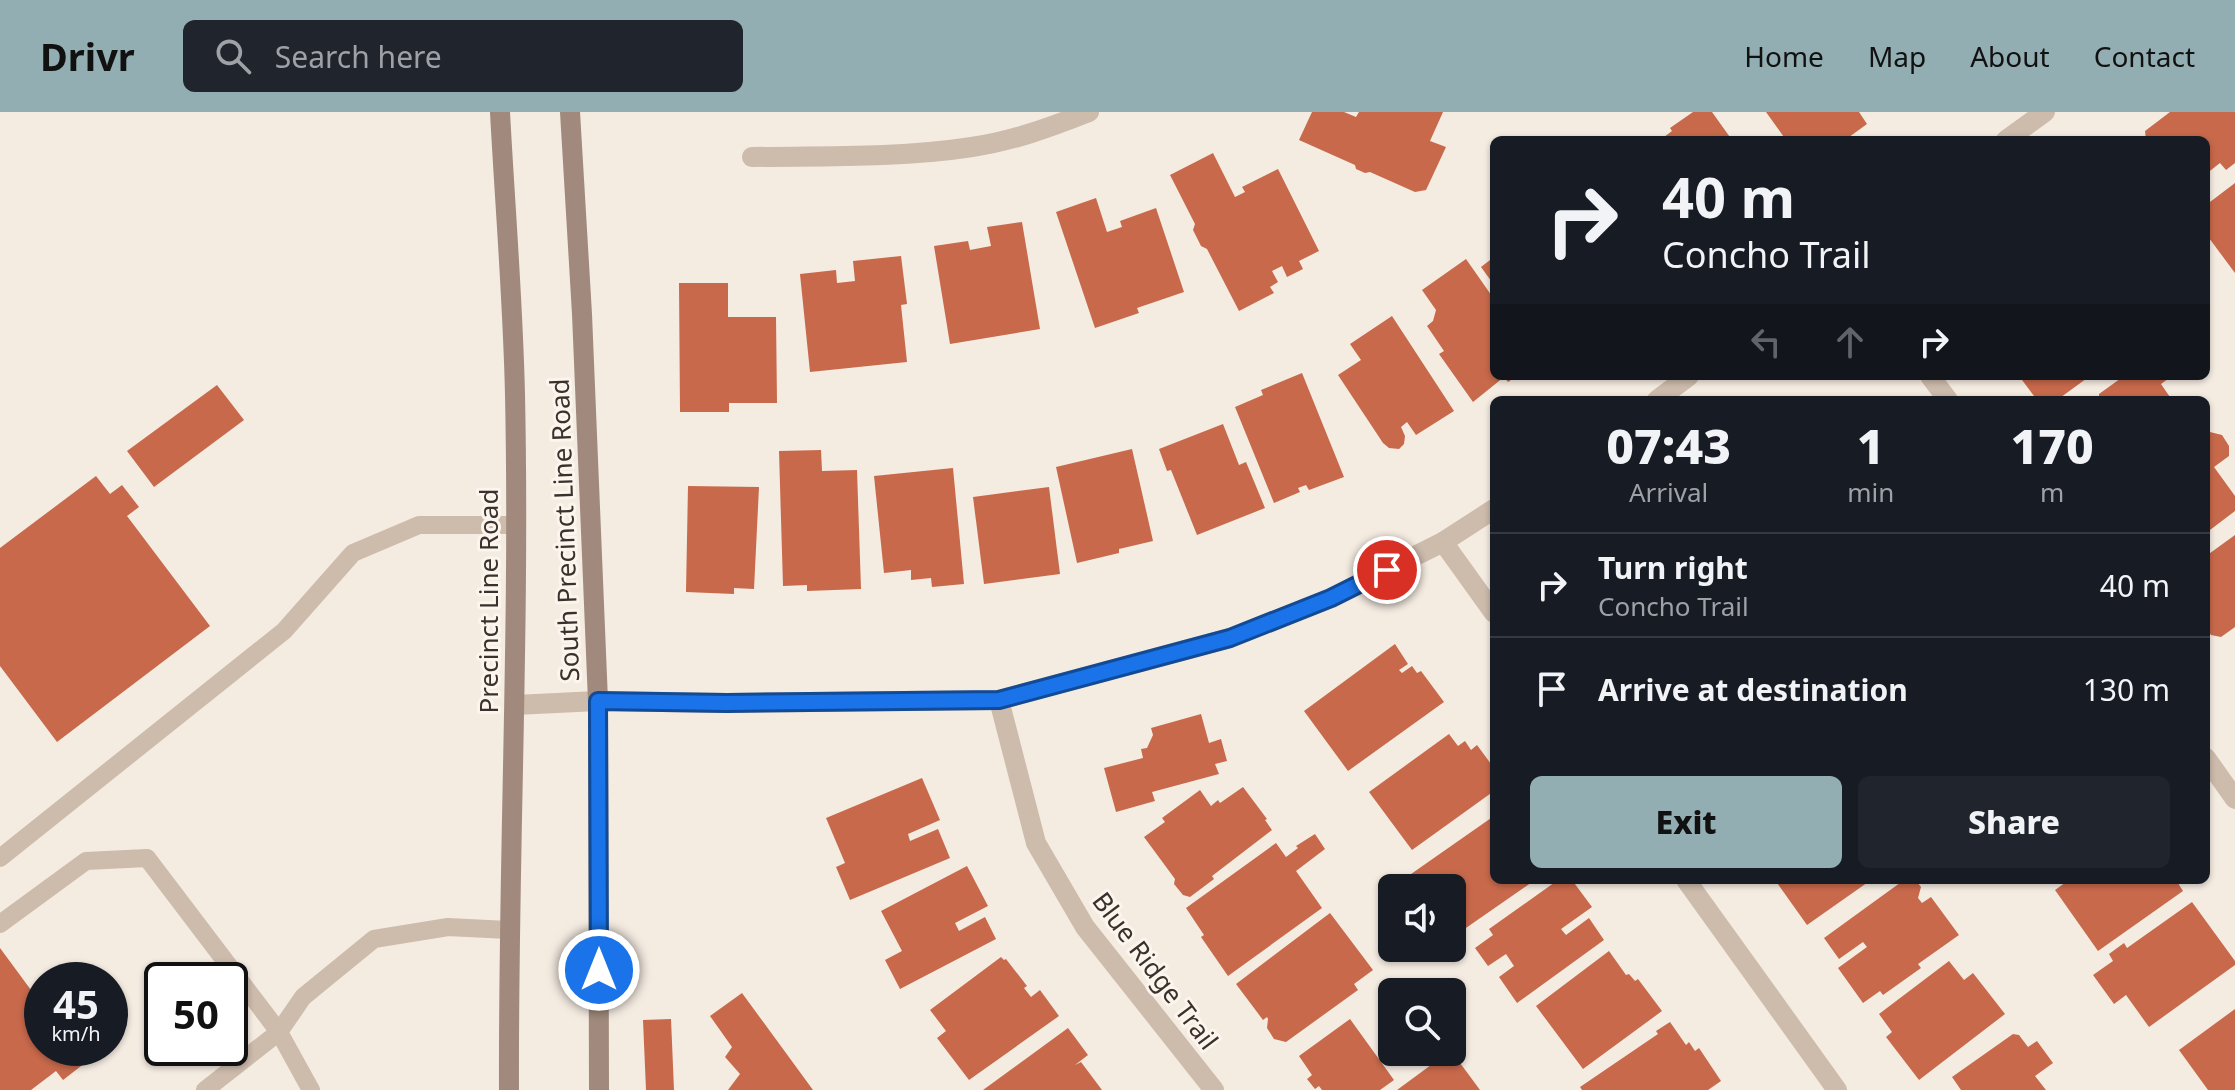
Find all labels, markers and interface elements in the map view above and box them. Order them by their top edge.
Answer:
search box [183,20,743,92]
text: Drivr [40,30,135,82]
icon: search [211,34,255,78]
text: Search here [275,36,442,77]
text: Home [1744,37,1824,75]
text: Map [1868,37,1926,75]
text: About [1970,37,2050,75]
text: Contact [2094,37,2195,75]
text: 40 m [1662,158,1795,234]
icon: right [1530,168,1634,272]
text: Concho Trail [1662,230,1871,279]
icon: left [1744,320,1788,364]
icon: ahead [1828,320,1872,364]
icon: right [1912,320,1956,364]
street label: South Precinct Line Road [541,378,587,682]
text: 07:43 [1606,413,1731,478]
text: 1 [1857,413,1885,478]
text: 170 [2011,413,2094,478]
text: Arrival [1629,474,1708,510]
text: min [1847,474,1894,510]
text: m [2040,474,2064,510]
street label: Precinct Line Road [470,489,506,713]
pin [1353,536,1421,604]
text: Turn right [1598,547,1748,588]
icon: arrive [1365,548,1409,592]
icon: right [1530,563,1574,607]
text: 40 m [2100,565,2170,606]
text: Concho Trail [1598,588,1749,624]
icon: arrive [1530,667,1574,711]
text: Arrive at destination [1598,669,1908,710]
text: 130 m [2083,669,2170,710]
button: Exit [1530,776,1842,868]
button: Share [1858,776,2170,868]
map controls [1378,874,1466,1066]
button: sound [1378,874,1466,962]
street label: Blue Ridge Trail [1085,884,1227,1057]
position arrow [557,928,641,1012]
speed limit sign: 50 [144,962,248,1066]
text: 45 [53,976,99,1031]
button: search [1378,978,1466,1066]
text: km/h [51,1020,101,1047]

